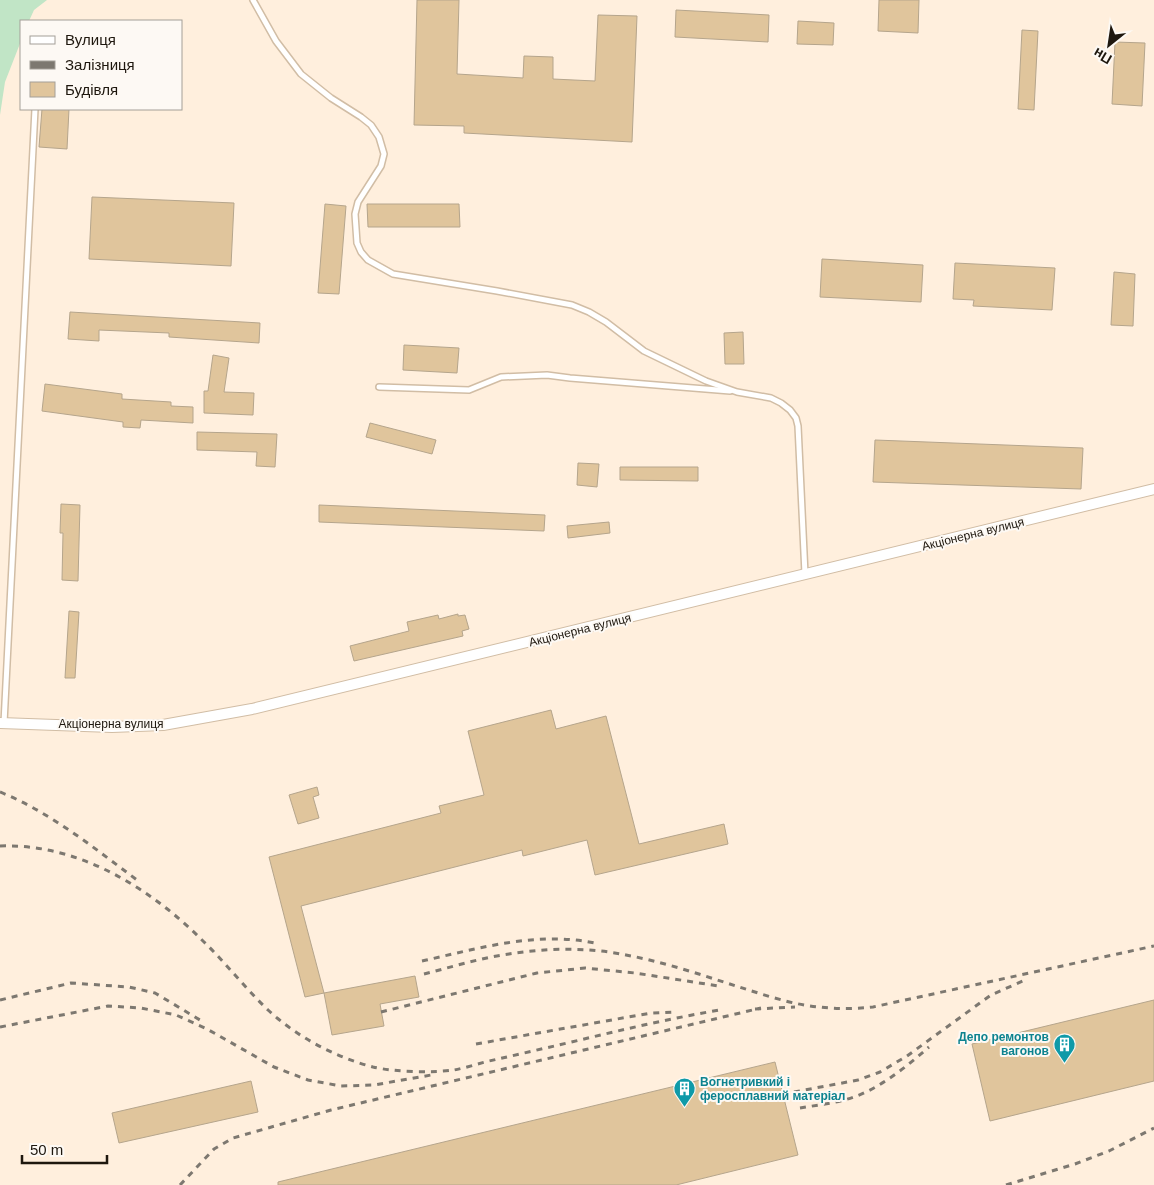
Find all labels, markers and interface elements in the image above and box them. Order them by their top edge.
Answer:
legend [20,20,182,110]
north arrow [1084,20,1134,70]
text: Вулиця [65,31,116,48]
text: Пн [1090,45,1115,68]
text: Залізниця [65,56,135,73]
text: Будівля [65,81,118,98]
street label: Акціонерна вулиця [920,515,1026,553]
street label: Акціонерна вулиця [527,611,633,649]
street label: Акціонерна вулиця [59,717,164,731]
place label: Депо ремонтов вагонов [958,1030,1049,1058]
building icon: Депо ремонтов вагонов [1053,1032,1077,1063]
place label: Вогнетривкий і феросплавний матеріал [700,1075,845,1103]
building icon: Вогнетривкий і феросплавний матеріал [672,1077,696,1108]
scale bar [22,1132,108,1164]
text: 50 m [30,1141,63,1158]

